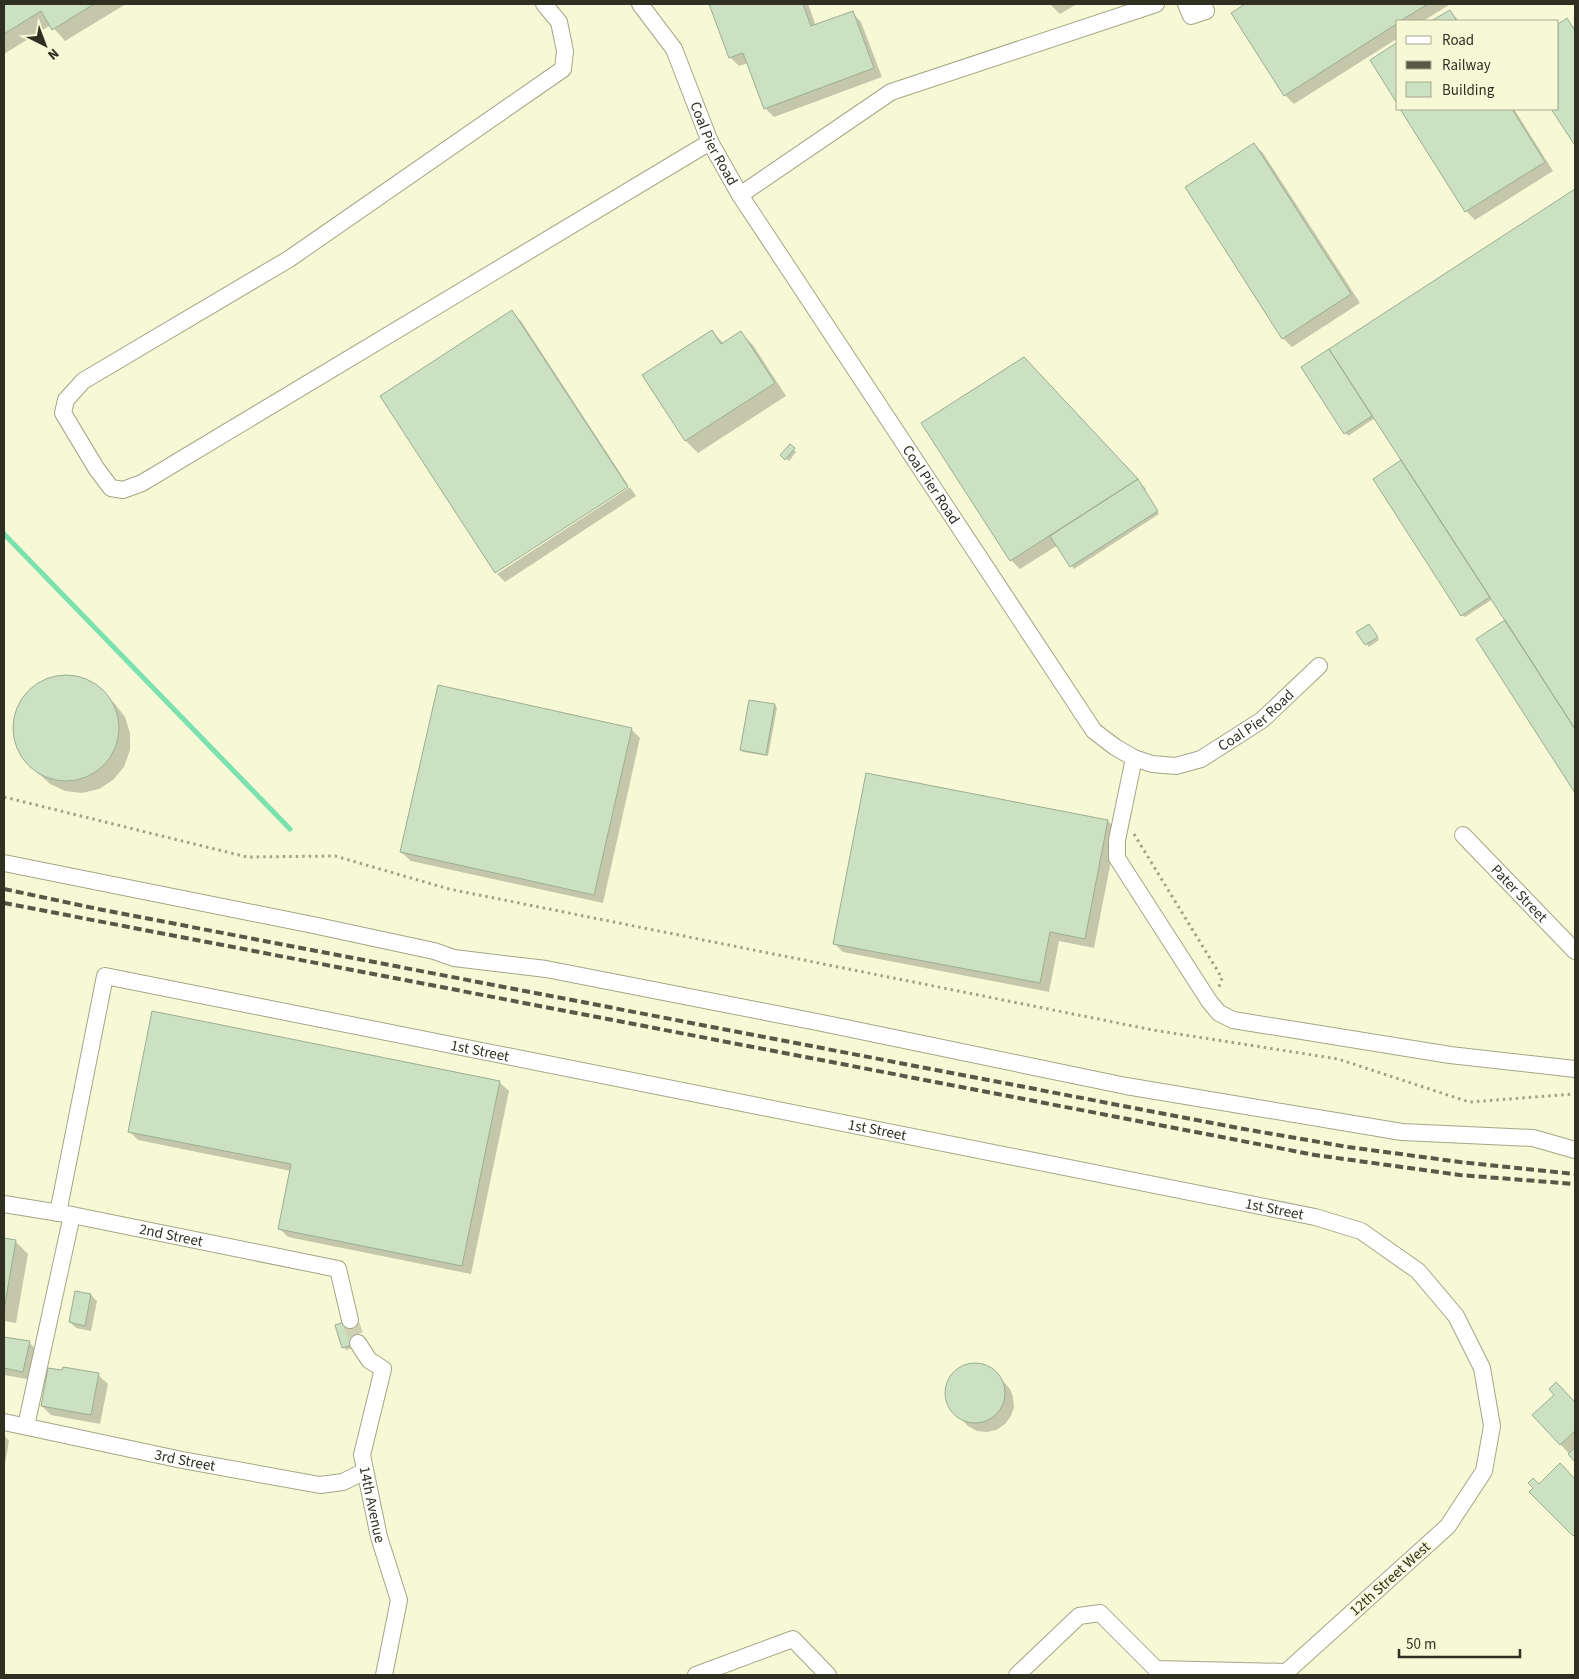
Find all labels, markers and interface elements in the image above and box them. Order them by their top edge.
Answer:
north arrow [20,20,70,70]
legend [1396,20,1559,110]
text: Road [1442,30,1474,51]
text: N [43,43,63,64]
text: Railway [1442,55,1491,76]
text: Building [1442,80,1495,101]
street label: Coal Pier Road [685,98,743,189]
street label: Coal Pier Road [897,441,965,528]
street label: Coal Pier Road [1214,685,1299,756]
street label: Pater Street [1486,860,1552,927]
street label: 1st Street [449,1035,511,1067]
street label: 1st Street [846,1114,908,1146]
street label: 1st Street [1243,1193,1305,1225]
street label: 2nd Street [137,1218,205,1252]
street label: 3rd Street [153,1444,217,1476]
street label: 14th Avenue [354,1464,391,1546]
street label: 12th Street West [1345,1537,1435,1621]
scale bar [1399,1626,1520,1658]
text: 50 m [1406,1634,1436,1655]

